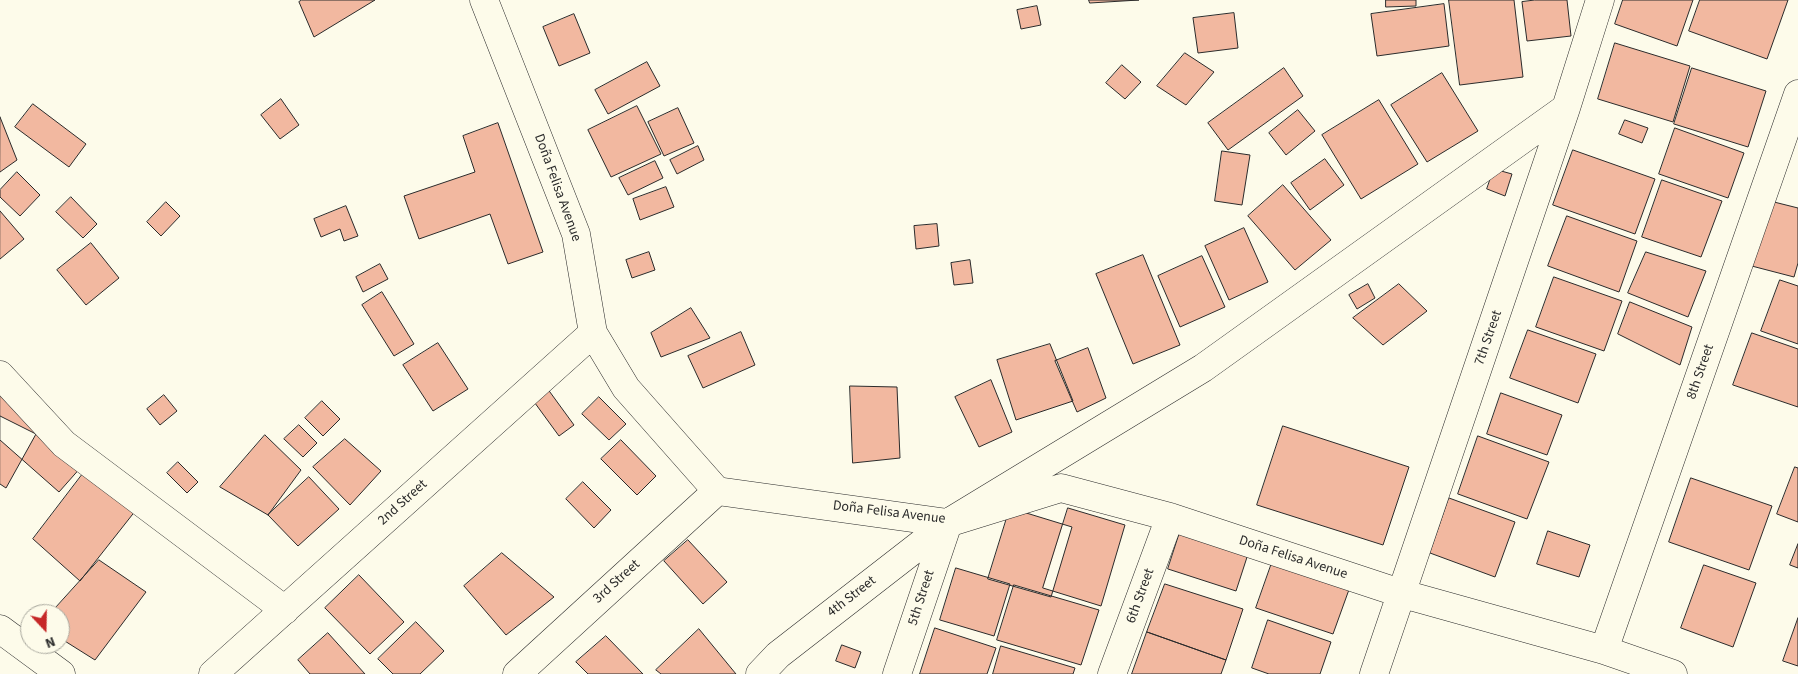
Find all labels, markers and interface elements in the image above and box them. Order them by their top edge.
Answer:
street label: Doña Felisa Avenue [530,132,584,244]
street label: 7th Street [1472,308,1506,368]
street label: 8th Street [1684,342,1718,402]
street label: 2nd Street [375,477,431,529]
street label: Doña Felisa Avenue [832,498,946,528]
street label: Doña Felisa Avenue [1237,533,1349,583]
street label: 3rd Street [590,557,644,607]
street label: 6th Street [1123,566,1159,626]
street label: 5th Street [905,568,939,628]
street label: 4th Street [824,573,880,621]
north arrow [20,604,70,654]
text: N [42,631,58,653]

